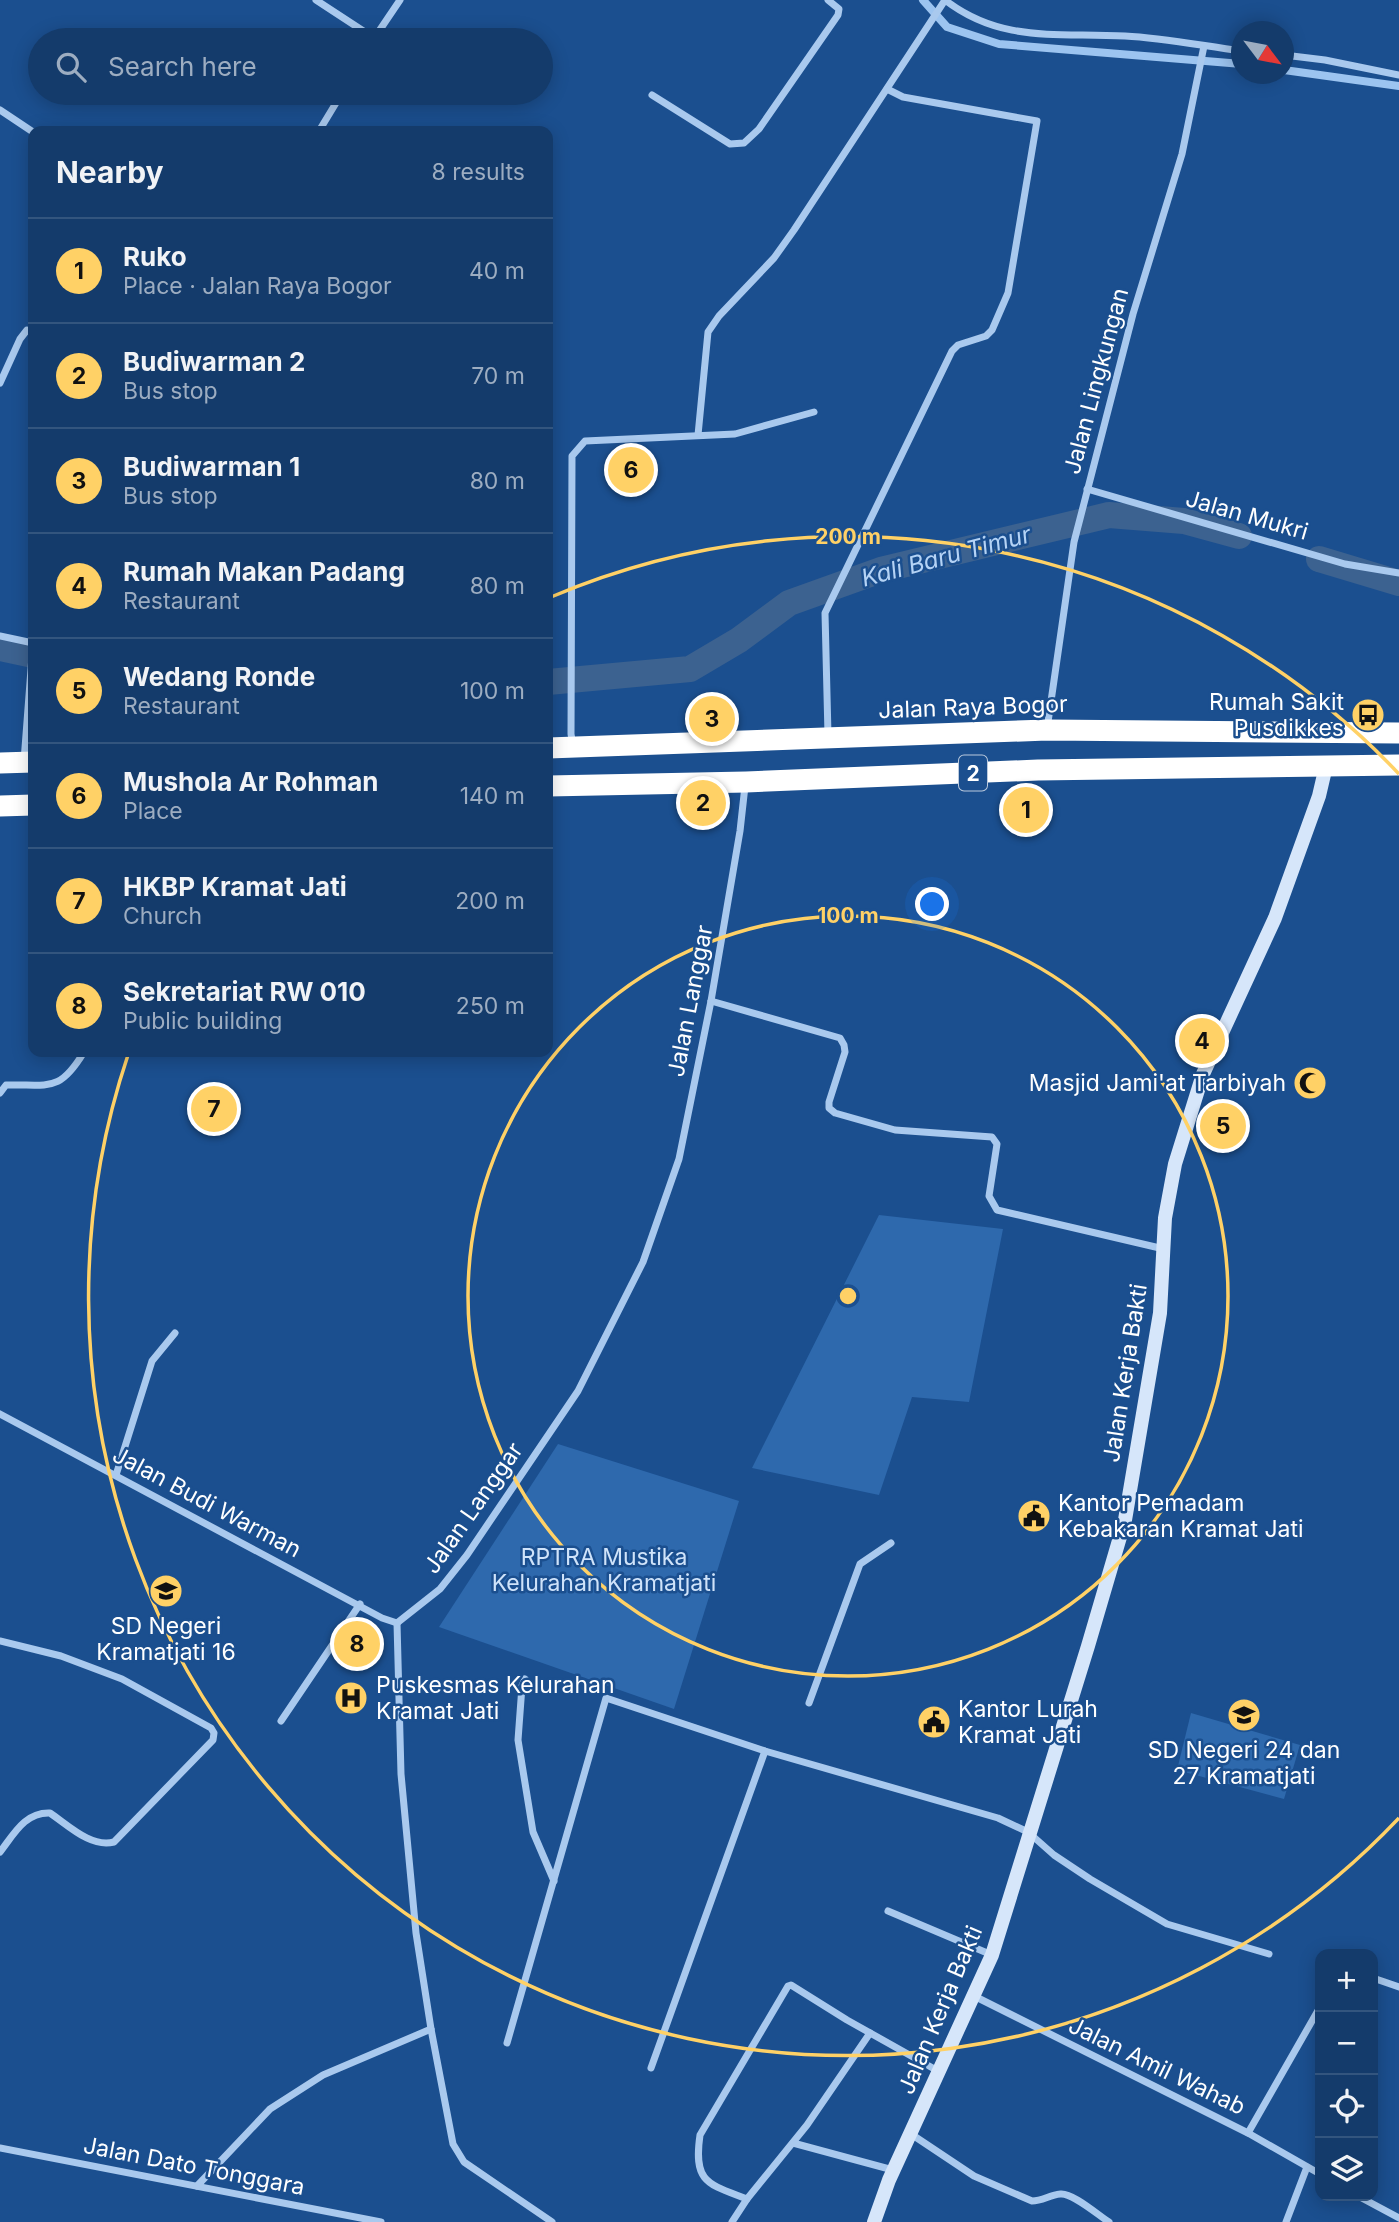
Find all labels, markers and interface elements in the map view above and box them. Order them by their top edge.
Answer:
north arrow [1231,21,1294,84]
search box [28,28,553,105]
icon: search [52,48,90,86]
text: Search here [108,51,257,82]
text: Nearby [56,154,164,190]
text: 8 results [432,158,525,186]
text: Ruko [123,241,187,272]
text: 1 [74,257,84,285]
text: 40 m [469,257,525,285]
text: Place · Jalan Raya Bogor [123,272,392,300]
street label: Jalan Lingkungan [1058,285,1134,477]
text: Budiwarman 2 [123,346,305,377]
text: 2 [72,362,86,390]
text: 70 m [471,362,525,390]
text: Bus stop [123,377,218,405]
pin: 6 [608,444,654,496]
text: Budiwarman 1 [123,451,300,482]
text: 3 [72,467,86,495]
text: 80 m [470,467,525,495]
text: Bus stop [123,482,218,510]
street label: Jalan Mukri [1182,484,1312,546]
water label: Kali Baru Timur [858,519,1035,593]
text: 200 m [815,524,881,549]
text: Rumah Makan Padang [123,556,405,587]
text: 4 [71,572,87,600]
text: 80 m [470,572,525,600]
text: Restaurant [123,587,240,615]
text: Wedang Ronde [123,661,315,692]
text: 5 [72,677,86,705]
text: 100 m [460,677,525,705]
place label: Rumah Sakit Pusdikkes [1209,688,1344,742]
street label: Jalan Raya Bogor [878,690,1068,724]
text: Restaurant [123,692,240,720]
pin: 3 [689,693,735,745]
bus stop icon: Rumah Sakit Pusdikkes [1349,696,1387,734]
road number: 2 [959,756,987,790]
text: Mushola Ar Rohman [123,766,378,797]
pin: 2 [680,777,726,829]
text: 6 [72,782,86,810]
text: 140 m [460,782,525,810]
pin: 1 [1003,784,1049,836]
text: Place [123,797,183,825]
text: HKBP Kramat Jati [123,871,347,902]
text: 7 [72,887,86,915]
text: 200 m [455,887,525,915]
your location [915,887,949,921]
text: Church [123,902,202,930]
text: 100 m [817,903,879,928]
street label: Jalan Langgar [662,922,718,1079]
text: Sekretariat RW 010 [123,976,366,1007]
text: 8 [72,992,86,1020]
text: 250 m [456,992,525,1020]
text: Public building [123,1007,282,1035]
pin: 4 [1179,1015,1225,1067]
mosque icon: Masjid Jami'at Tarbiyah [1291,1064,1329,1102]
place label: Masjid Jami'at Tarbiyah [1029,1069,1286,1097]
pin: 7 [191,1083,237,1135]
pin: 5 [1200,1100,1246,1152]
street label: Jalan Kerja Bakti [1097,1282,1153,1464]
centre of rings [836,1284,860,1308]
street label: Jalan Langgar [417,1437,529,1579]
street label: Jalan Budi Warman [108,1440,306,1564]
place label: Kantor Pemadam Kebakaran Kramat Jati [1058,1489,1304,1543]
public building icon: Kantor Pemadam Kebakaran Kramat Jati [1015,1497,1053,1535]
park label: RPTRA Mustika Kelurahan Kramatjati [492,1543,716,1597]
school or university icon: SD Negeri Kramatjati 16 [147,1572,185,1610]
place label: SD Negeri Kramatjati 16 [96,1612,236,1666]
pin: 8 [334,1618,380,1670]
place label: Puskesmas Kelurahan Kramat Jati [376,1671,615,1725]
hospital icon: Puskesmas Kelurahan Kramat Jati [332,1679,370,1717]
place label: Kantor Lurah Kramat Jati [958,1695,1098,1749]
school or university icon: SD Negeri 24 dan 27 Kramatjati [1225,1696,1263,1734]
public building icon: Kantor Lurah Kramat Jati [915,1703,953,1741]
place label: SD Negeri 24 dan 27 Kramatjati [1148,1736,1340,1790]
street label: Jalan Kerja Bakti [892,1922,988,2098]
map controls [1315,1949,1378,2201]
button: + [1315,1949,1378,2012]
street label: Jalan Amil Wahab [1064,2011,1250,2121]
button: − [1315,2012,1378,2075]
button: locate [1315,2075,1378,2138]
street label: Jalan Dato Tonggara [81,2131,307,2201]
button: layers [1315,2138,1378,2201]

